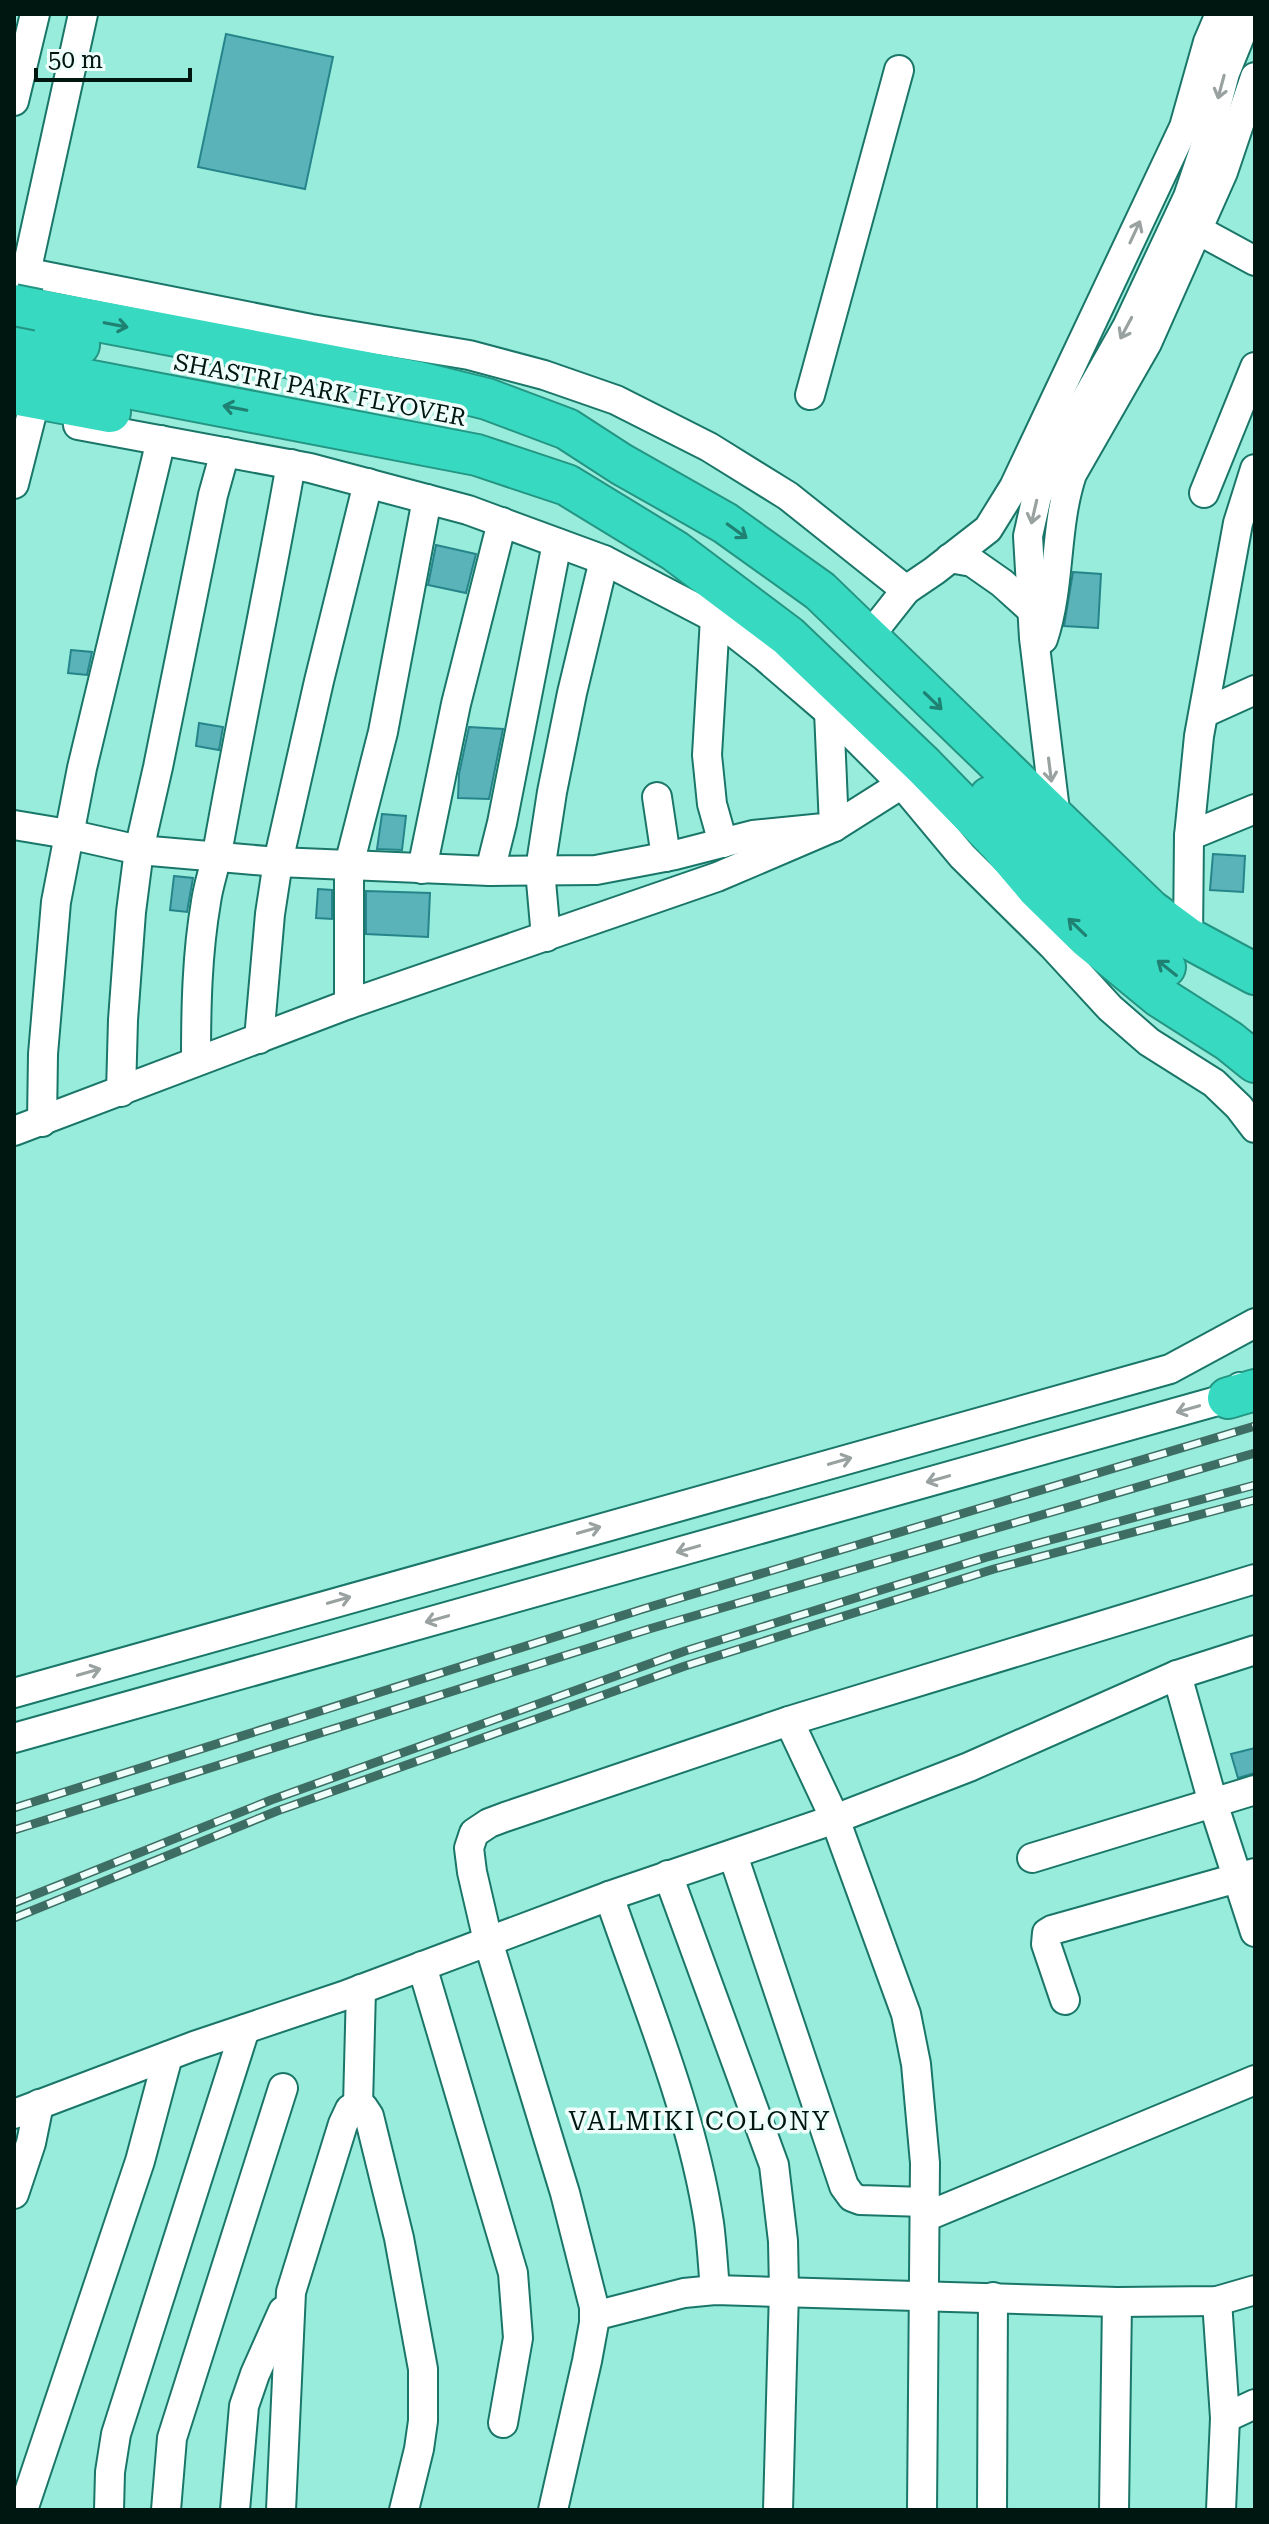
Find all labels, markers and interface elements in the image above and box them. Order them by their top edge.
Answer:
scale bar [36,32,190,82]
text: 50 m [48,46,103,74]
one-way arrow [1213,73,1228,99]
one-way arrow [1128,221,1143,245]
one-way arrow [1118,315,1134,339]
one-way arrow [103,318,128,333]
street label: SHASTRI PARK FLYOVER [172,348,469,432]
one-way arrow [223,400,248,415]
one-way arrow [1026,499,1041,524]
one-way arrow [725,523,747,539]
one-way arrow [923,691,943,710]
one-way arrow [1043,756,1058,783]
one-way arrow [1068,918,1087,937]
one-way arrow [1157,959,1178,976]
one-way arrow [1176,1402,1202,1417]
one-way arrow [826,1452,852,1467]
one-way arrow [925,1472,951,1487]
one-way arrow [576,1522,602,1537]
one-way arrow [675,1542,701,1557]
one-way arrow [326,1592,351,1606]
one-way arrow [425,1613,451,1628]
one-way arrow [76,1663,101,1678]
district label: VALMIKI COLONY [568,2106,832,2136]

